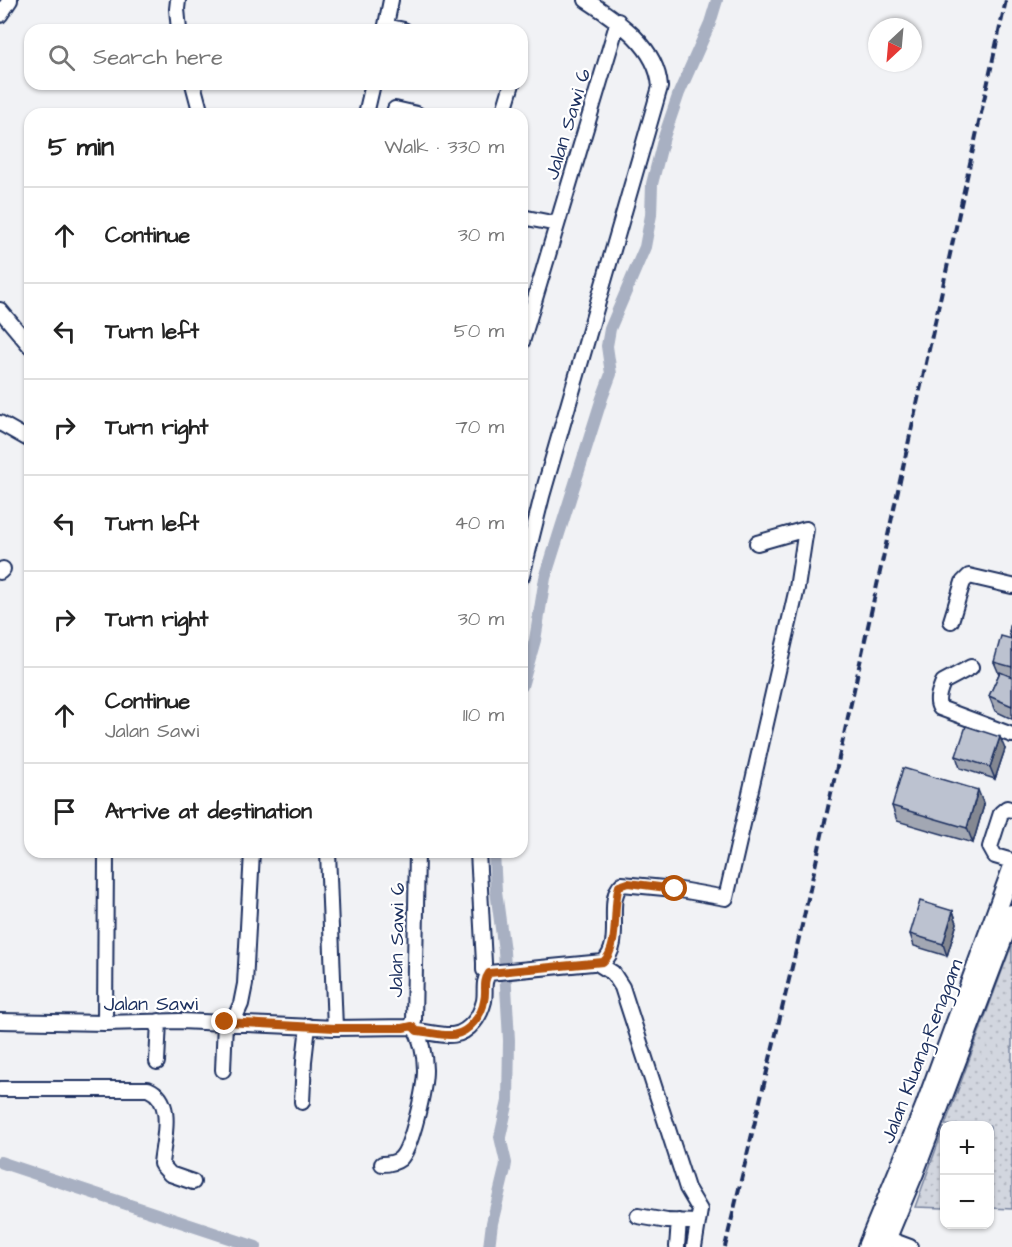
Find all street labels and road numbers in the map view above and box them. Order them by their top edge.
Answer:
street label: Jalan Sawi 6 [538,65,598,183]
street label: Jalan Sawi 6 [382,882,412,998]
street label: Jalan Kluang-Renggam [874,955,971,1148]
street label: Jalan Sawi [104,990,198,1018]

